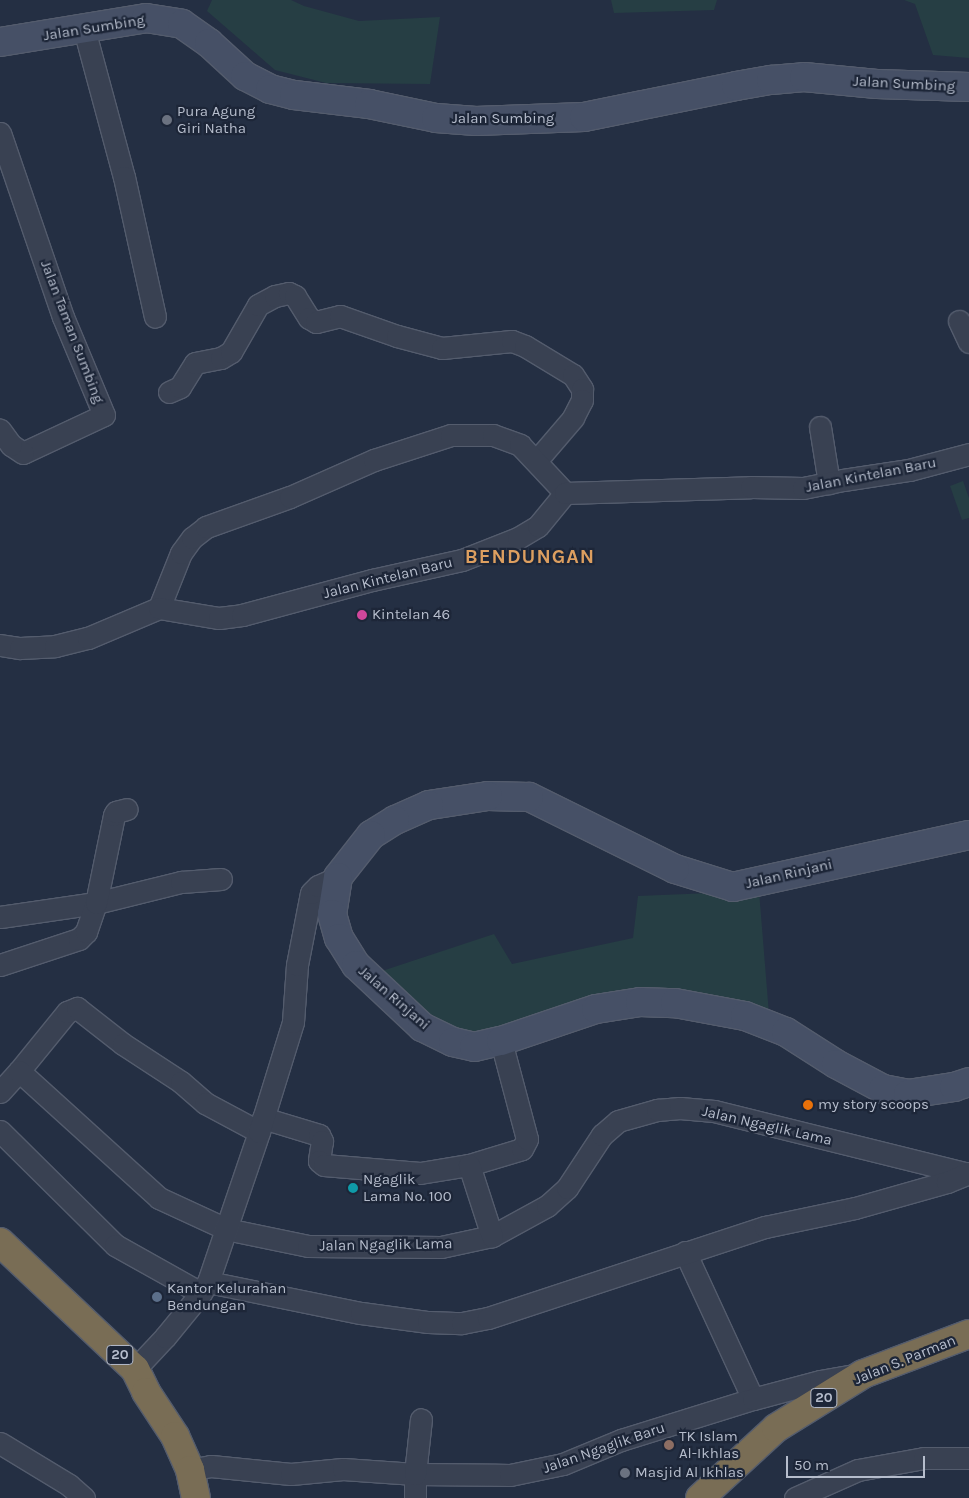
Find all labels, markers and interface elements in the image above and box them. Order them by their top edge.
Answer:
street label: Jalan Sumbing [42,11,146,45]
street label: Jalan Sumbing [852,72,956,96]
place label: Pura Agung Giri Natha [177,102,255,137]
street label: Jalan Sumbing [452,110,554,128]
marker: Pura Agung Giri Natha [161,114,173,126]
street label: Jalan Taman Sumbing [36,258,108,406]
street label: Jalan Kintelan Baru [804,454,938,496]
district label: BENDUNGAN [464,544,596,568]
street label: Jalan Kintelan Baru [322,553,454,603]
place label: Kintelan 46 [372,606,450,624]
marker: Kintelan 46 [356,609,368,621]
street label: Jalan Rinjani [744,855,834,893]
street label: Jalan Rinjani [355,962,433,1034]
place label: my story scoops [818,1096,929,1114]
marker: my story scoops [802,1099,814,1111]
street label: Jalan Ngaglik Lama [700,1102,834,1150]
place label: Ngaglik Lama No. 100 [363,1170,452,1205]
marker: Ngaglik Lama No. 100 [347,1182,359,1194]
street label: Jalan Ngaglik Lama [319,1235,453,1255]
place label: Kantor Kelurahan Bendungan [167,1279,286,1314]
marker: Kantor Kelurahan Bendungan [151,1291,163,1303]
street label: Jalan S. Parman [852,1331,958,1389]
road number: 20 [106,1344,134,1366]
road number: 20 [810,1386,838,1410]
street label: Jalan Ngaglik Baru [541,1419,667,1477]
place label: TK Islam Al-Ikhlas [679,1427,739,1462]
marker: TK Islam Al-Ikhlas [663,1439,675,1451]
scale bar [789,1446,928,1478]
text: 50 m [794,1456,829,1474]
place label: Masjid Al Ikhlas [635,1464,744,1482]
marker: Masjid Al Ikhlas [619,1467,631,1479]

